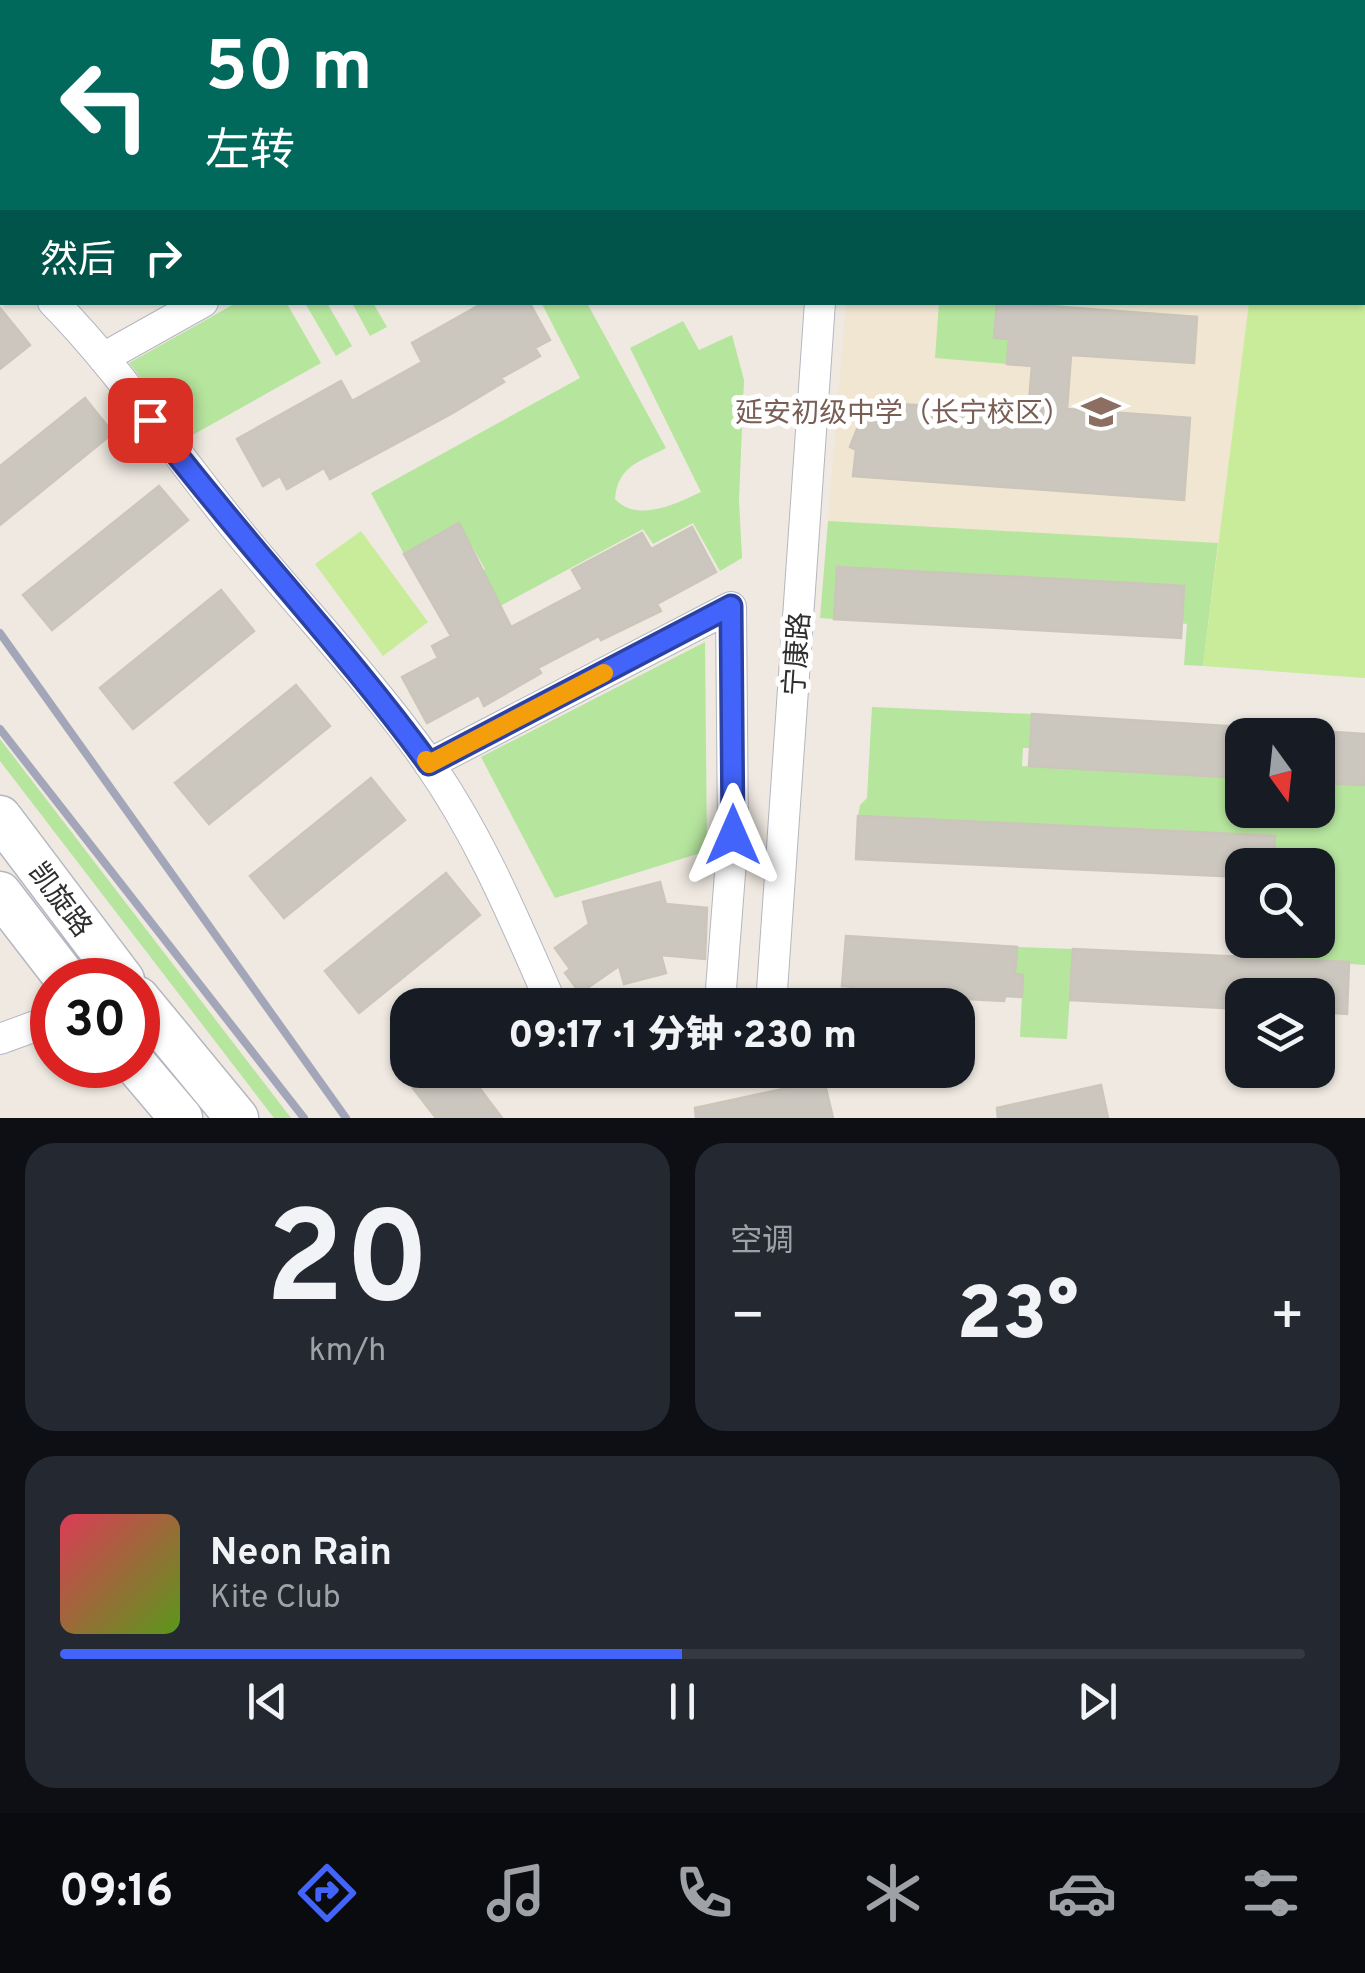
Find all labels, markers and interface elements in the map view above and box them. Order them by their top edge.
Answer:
text: 50 m [205,26,372,115]
icon: left [40,40,170,170]
text: 左转 [205,125,295,182]
icon: right [136,230,191,285]
text: 然后 [40,238,116,287]
pin [108,378,193,463]
school or university icon: 延安初级中学（长宁校区） [1080,391,1122,433]
icon: arrive [123,393,178,448]
place label: 延安初级中学（长宁校区） [735,397,1071,433]
street label: 宁康路 [778,611,820,697]
north arrow [1225,718,1335,828]
map controls [1225,718,1335,1088]
position arrow [681,783,785,887]
button: search [1225,848,1335,958]
street label: 凯旋路 [19,856,98,945]
speed limit sign: 30 [30,958,160,1088]
button: layers [1225,978,1335,1088]
text: 09:17 · 1 分钟 · 230 m [508,1013,857,1062]
text: 20 [265,1184,430,1349]
text: 空调 [730,1223,794,1263]
text: 23° [956,1271,1079,1366]
text: − [730,1284,765,1354]
text: + [1270,1284,1305,1354]
text: km/h [309,1332,386,1372]
text: Neon Rain [210,1530,392,1579]
text: Kite Club [210,1579,341,1619]
icon: previous [240,1674,295,1729]
icon: pause [655,1674,710,1729]
icon: next [1070,1674,1125,1729]
icon: directions [292,1858,362,1928]
icon: music [481,1858,551,1928]
icon: phone [669,1858,739,1928]
icon: climate [858,1858,928,1928]
icon: car [1047,1858,1117,1928]
icon: filters [1236,1858,1306,1928]
text: 09:16 [59,1865,173,1922]

